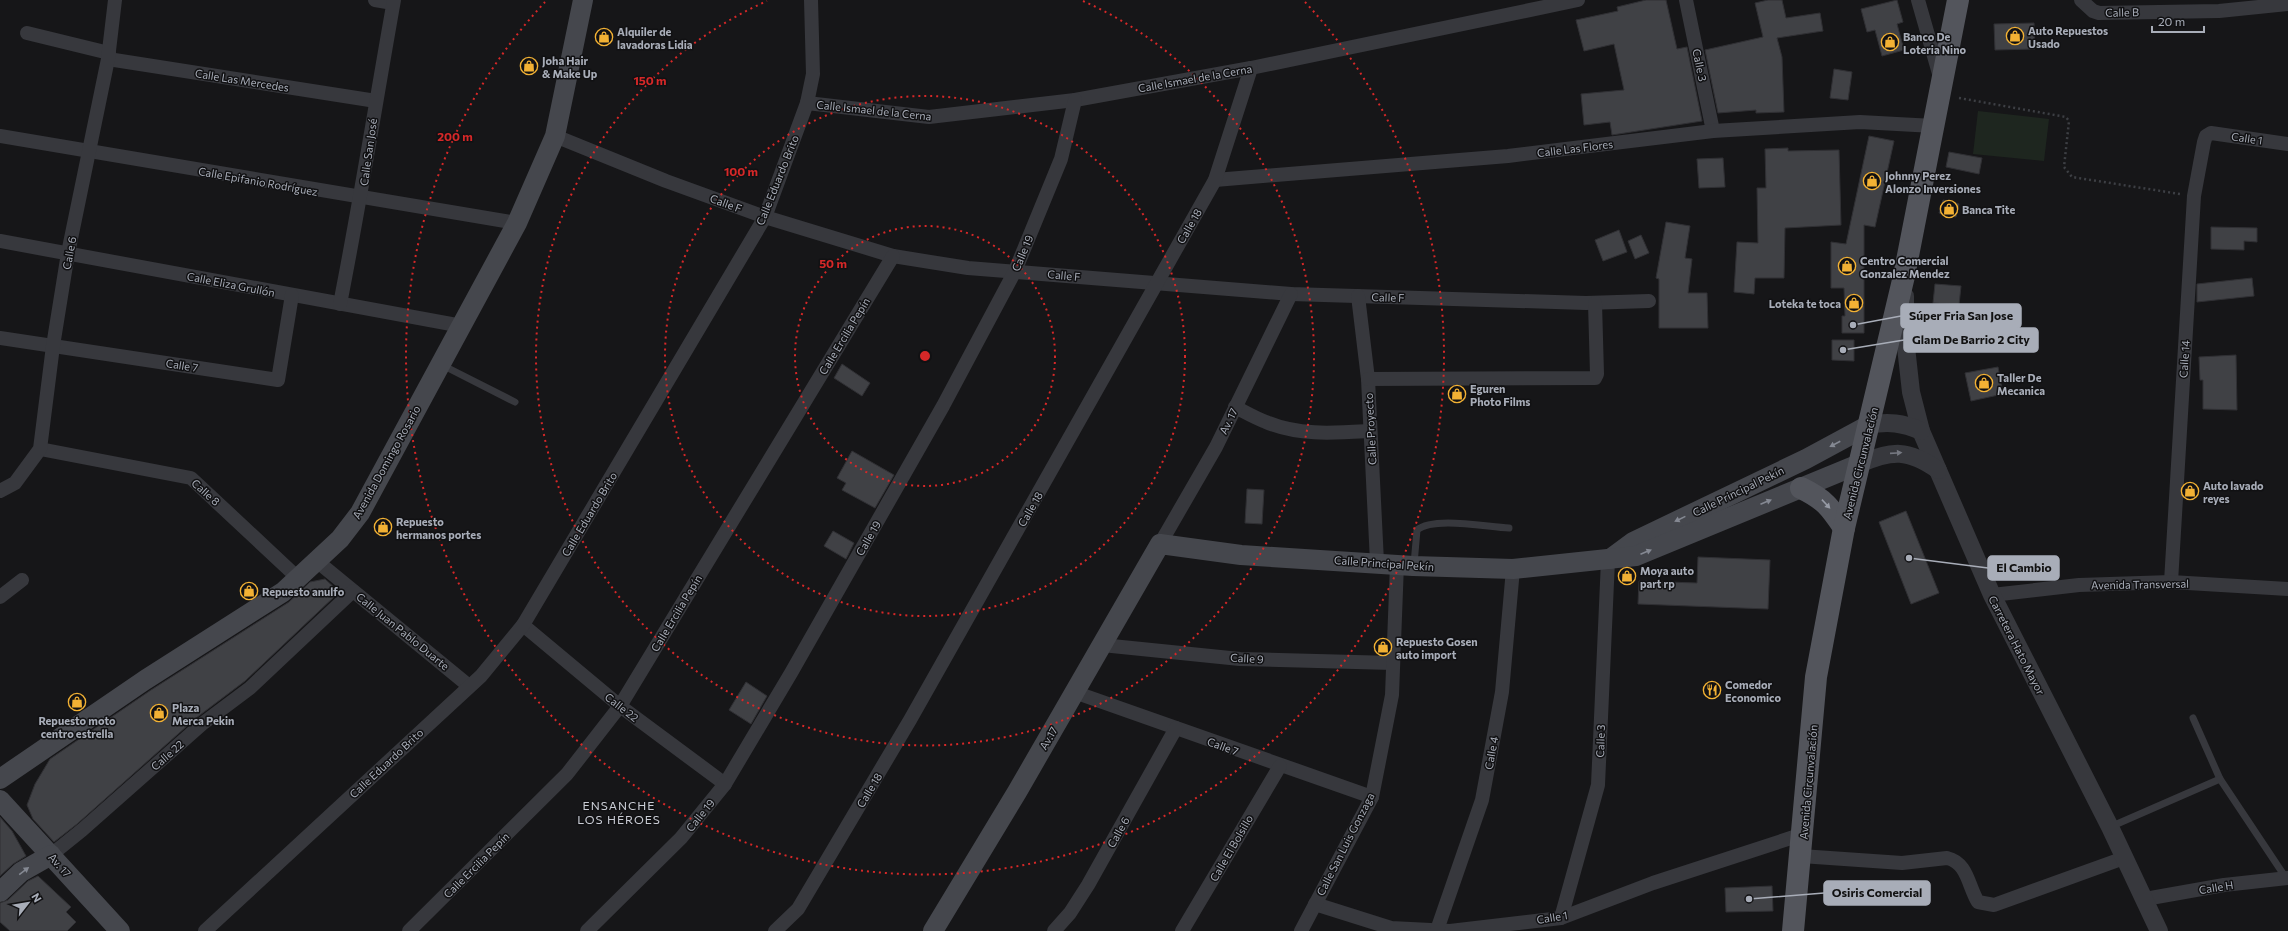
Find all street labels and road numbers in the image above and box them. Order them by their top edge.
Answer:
street label: Calle B [2105,5,2139,19]
street label: Calle 3 [1690,47,1710,83]
street label: Calle Ismael de la Cerna [1137,62,1253,94]
street label: Calle Las Mercedes [194,66,290,94]
street label: Calle Ismael de la Cerna [816,97,932,123]
street label: Calle San José [357,117,380,187]
street label: Calle 1 [2230,129,2264,147]
street label: Calle Eduardo Brito [753,133,801,227]
street label: Calle Las Flores [1536,137,1614,159]
street label: Calle Epifanio Rodríguez [197,164,319,198]
street label: Calle F [708,191,744,215]
street label: Calle 18 [1174,206,1204,246]
street label: Calle 19 [1009,233,1036,273]
street label: Calle 6 [59,235,79,271]
street label: Calle F [1047,267,1081,283]
street label: Calle Eliza Grullón [186,269,276,299]
street label: Calle F [1371,290,1405,304]
street label: Calle Ercilia Pepín [816,295,872,377]
street label: Calle 14 [2176,339,2192,378]
street label: Calle 7 [165,356,199,374]
street label: Calle Proyecto [1362,392,1378,465]
street label: Avenida Domingo Rosario [349,403,423,521]
street label: Av. 17 [1216,406,1240,436]
street label: Avenida Circunvalación [1840,406,1880,520]
street label: Calle Principal Pekín [1690,463,1786,519]
street label: Calle Eduardo Brito [559,469,620,559]
street label: Calle 8 [189,476,223,508]
street label: Calle 18 [1015,489,1045,529]
street label: Calle 19 [853,518,883,558]
street label: Calle Principal Pekín [1334,553,1434,573]
street label: Calle Ercilia Pepín [648,572,704,654]
street label: Avenida Transversal [2091,577,2189,591]
street label: Calle Juan Pablo Duarte [353,590,452,673]
street label: Carretera Hato Mayor [1986,593,2048,697]
street label: Calle 9 [1230,651,1264,665]
street label: Calle 22 [603,690,641,724]
street label: Av.17 [1036,724,1060,752]
street label: Calle 3 [1593,724,1607,758]
street label: Avenida Circunvalación [1797,724,1819,840]
street label: Calle Eduardo Brito [346,725,426,801]
street label: Calle 7 [1205,734,1241,758]
street label: Calle 4 [1482,735,1500,771]
street label: Calle 22 [148,737,186,773]
street label: Calle 18 [854,770,885,810]
street label: Calle San Luis Gonzaga [1313,790,1377,898]
street label: Calle 19 [683,796,717,834]
street label: Calle El Bolsillo [1207,812,1256,884]
street label: Calle 6 [1104,814,1132,850]
street label: Calle Ercilia Pepín [440,829,512,901]
street label: Av. 17 [46,850,74,880]
street label: Calle H [2198,878,2234,896]
street label: Calle 1 [1535,908,1569,926]

